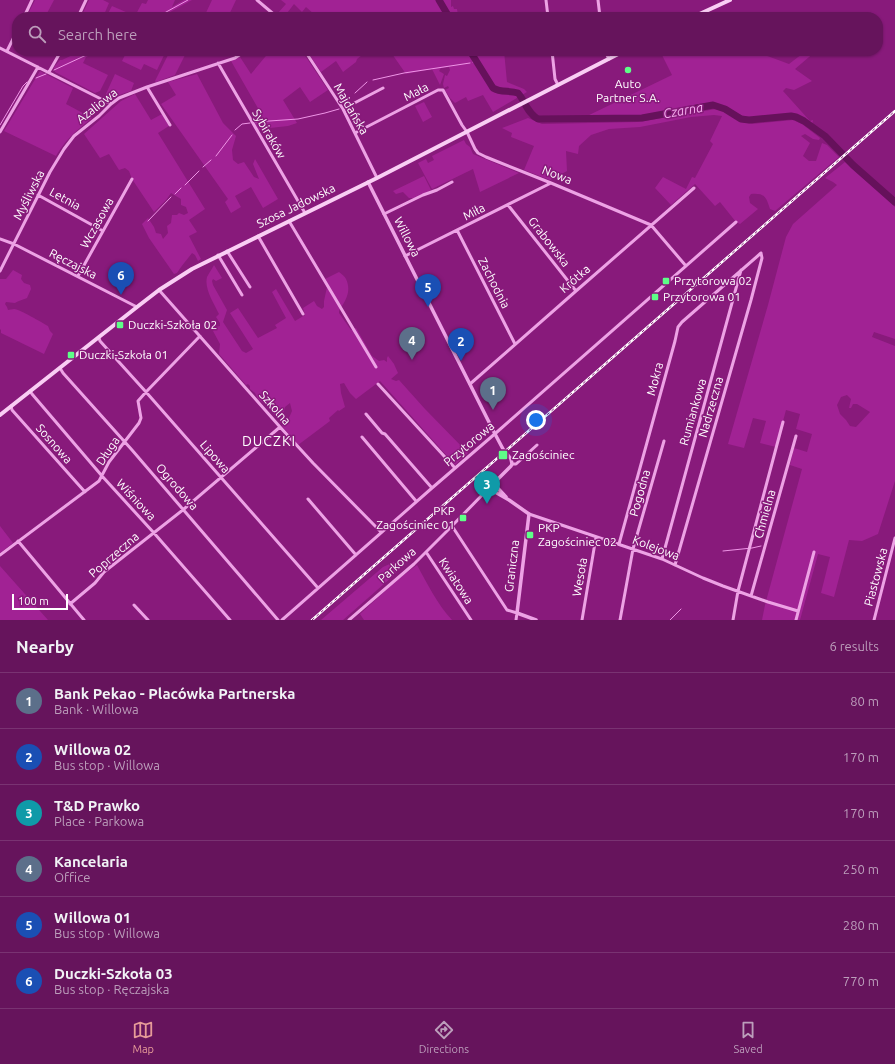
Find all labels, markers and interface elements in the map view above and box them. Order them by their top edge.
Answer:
search box [12,12,883,56]
icon: search [26,23,48,45]
text: Search here [58,26,137,43]
marker: Auto Partner S.A. [623,65,633,75]
place label: Auto Partner S.A. [596,77,660,104]
street label: Mała [401,80,430,103]
street label: Majdańska [332,81,371,137]
street label: Azaliowa [74,86,120,126]
water label: Czarna [662,100,704,120]
street label: Sybiraków [250,107,289,161]
street label: Nowa [540,163,574,186]
street label: Myśliwska [10,168,47,222]
street label: Szosa Jadowska [254,181,337,230]
street label: Letnia [47,185,83,212]
street label: Wczasowa [77,195,116,250]
street label: Miła [461,201,487,223]
street label: Grabowska [526,214,573,269]
street label: Willowa [392,215,423,259]
street label: Ręczajska [47,246,99,281]
street label: Zachodnia [476,255,513,310]
pin: 6 [108,262,134,295]
street label: Krótka [557,262,592,295]
pin: 5 [415,274,441,307]
place label: Przytorowa 02 [674,274,752,287]
marker: Przytorowa 02 [661,276,671,286]
place label: Przytorowa 01 [663,290,741,303]
marker: Przytorowa 01 [650,292,660,302]
place label: Duczki-Szkoła 02 [128,318,217,331]
marker: Duczki-Szkoła 02 [115,320,125,330]
pin: 4 [399,327,425,360]
pin: 2 [448,328,474,361]
place label: Duczki-Szkoła 01 [79,348,168,361]
marker: Duczki-Szkoła 01 [66,350,76,360]
street label: Mokra [644,361,665,397]
street label: Nadrzeczna [696,375,725,439]
pin: 1 [480,377,506,410]
street label: Rumiankowa [677,377,708,447]
street label: Szkolna [257,388,294,427]
your location [526,410,546,430]
street label: Przytorowa [441,419,497,468]
street label: Sosnowa [34,421,75,466]
district label: DUCZKI [242,433,296,449]
street label: Długa [93,434,122,467]
street label: Lipowa [198,438,233,475]
place label: Zagościniec [512,448,575,461]
marker: Zagościniec [497,449,509,461]
street label: Ogrodowa [154,461,201,513]
street label: Pogodna [627,468,652,518]
pin: 3 [474,471,500,504]
street label: Wiśniowa [114,476,159,523]
street label: Chmielna [751,488,778,540]
place label: PKP Zagościniec 01 [376,504,455,531]
marker: PKP Zagościniec 01 [458,513,468,523]
place label: PKP Zagościniec 02 [538,521,617,548]
street label: Poprzeczna [86,529,141,580]
marker: PKP Zagościniec 02 [525,530,535,540]
street label: Kolejowa [631,533,682,562]
street label: Graniczna [502,539,521,593]
street label: Parkowa [375,544,418,585]
street label: Piastowska [861,546,890,607]
street label: Kwiatowa [437,555,476,606]
street label: Wesoła [570,556,589,597]
scale bar [12,592,68,611]
text: 100 m [18,595,49,607]
text: Nearby [16,637,74,656]
text: 6 results [829,639,879,653]
text: Bank Pekao - Placówka Partnerska [54,685,295,702]
text: 1 [25,694,33,708]
text: 80 m [850,694,879,708]
text: Bank · Willowa [54,702,139,716]
text: Willowa 02 [54,741,131,758]
text: 2 [25,750,33,764]
text: 170 m [843,750,879,764]
text: Bus stop · Willowa [54,758,160,772]
text: T&D Prawko [54,797,140,814]
text: 3 [25,806,33,820]
text: 170 m [843,806,879,820]
text: Place · Parkowa [54,814,144,828]
text: Kancelaria [54,853,128,870]
text: 4 [25,862,33,876]
text: 250 m [843,862,879,876]
text: Office [54,870,90,884]
text: Willowa 01 [54,909,131,926]
text: 5 [25,918,33,932]
text: 280 m [843,918,879,932]
text: Bus stop · Willowa [54,926,160,940]
text: Duczki-Szkoła 03 [54,965,173,982]
text: 6 [25,974,33,988]
text: 770 m [843,974,879,988]
text: Bus stop · Ręczajska [54,982,169,996]
tab: Map [132,1019,154,1055]
tab: Directions [419,1019,469,1055]
tab: Saved [733,1019,763,1055]

